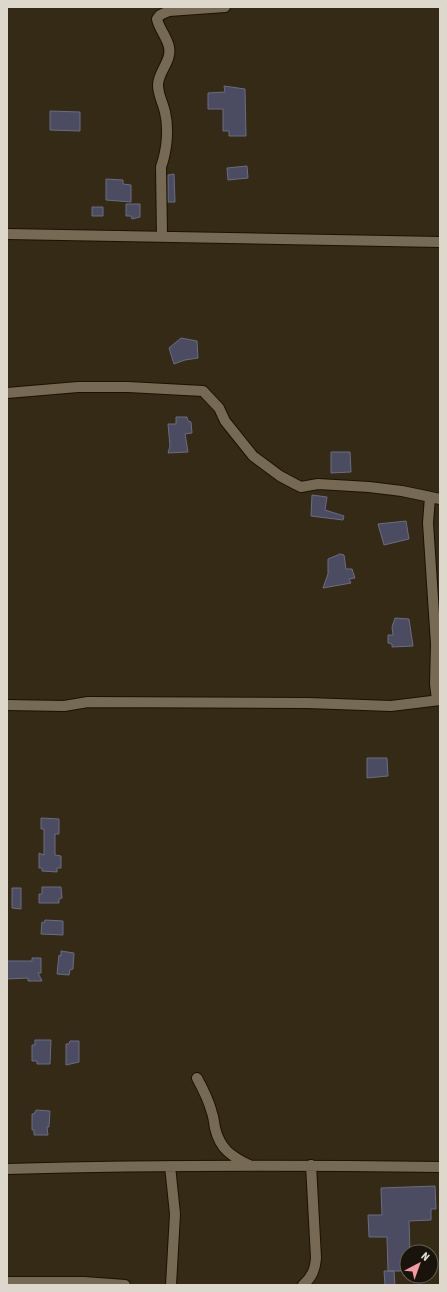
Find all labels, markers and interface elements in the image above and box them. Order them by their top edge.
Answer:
north arrow [399,1244,439,1284]
text: N [419,1250,432,1263]

